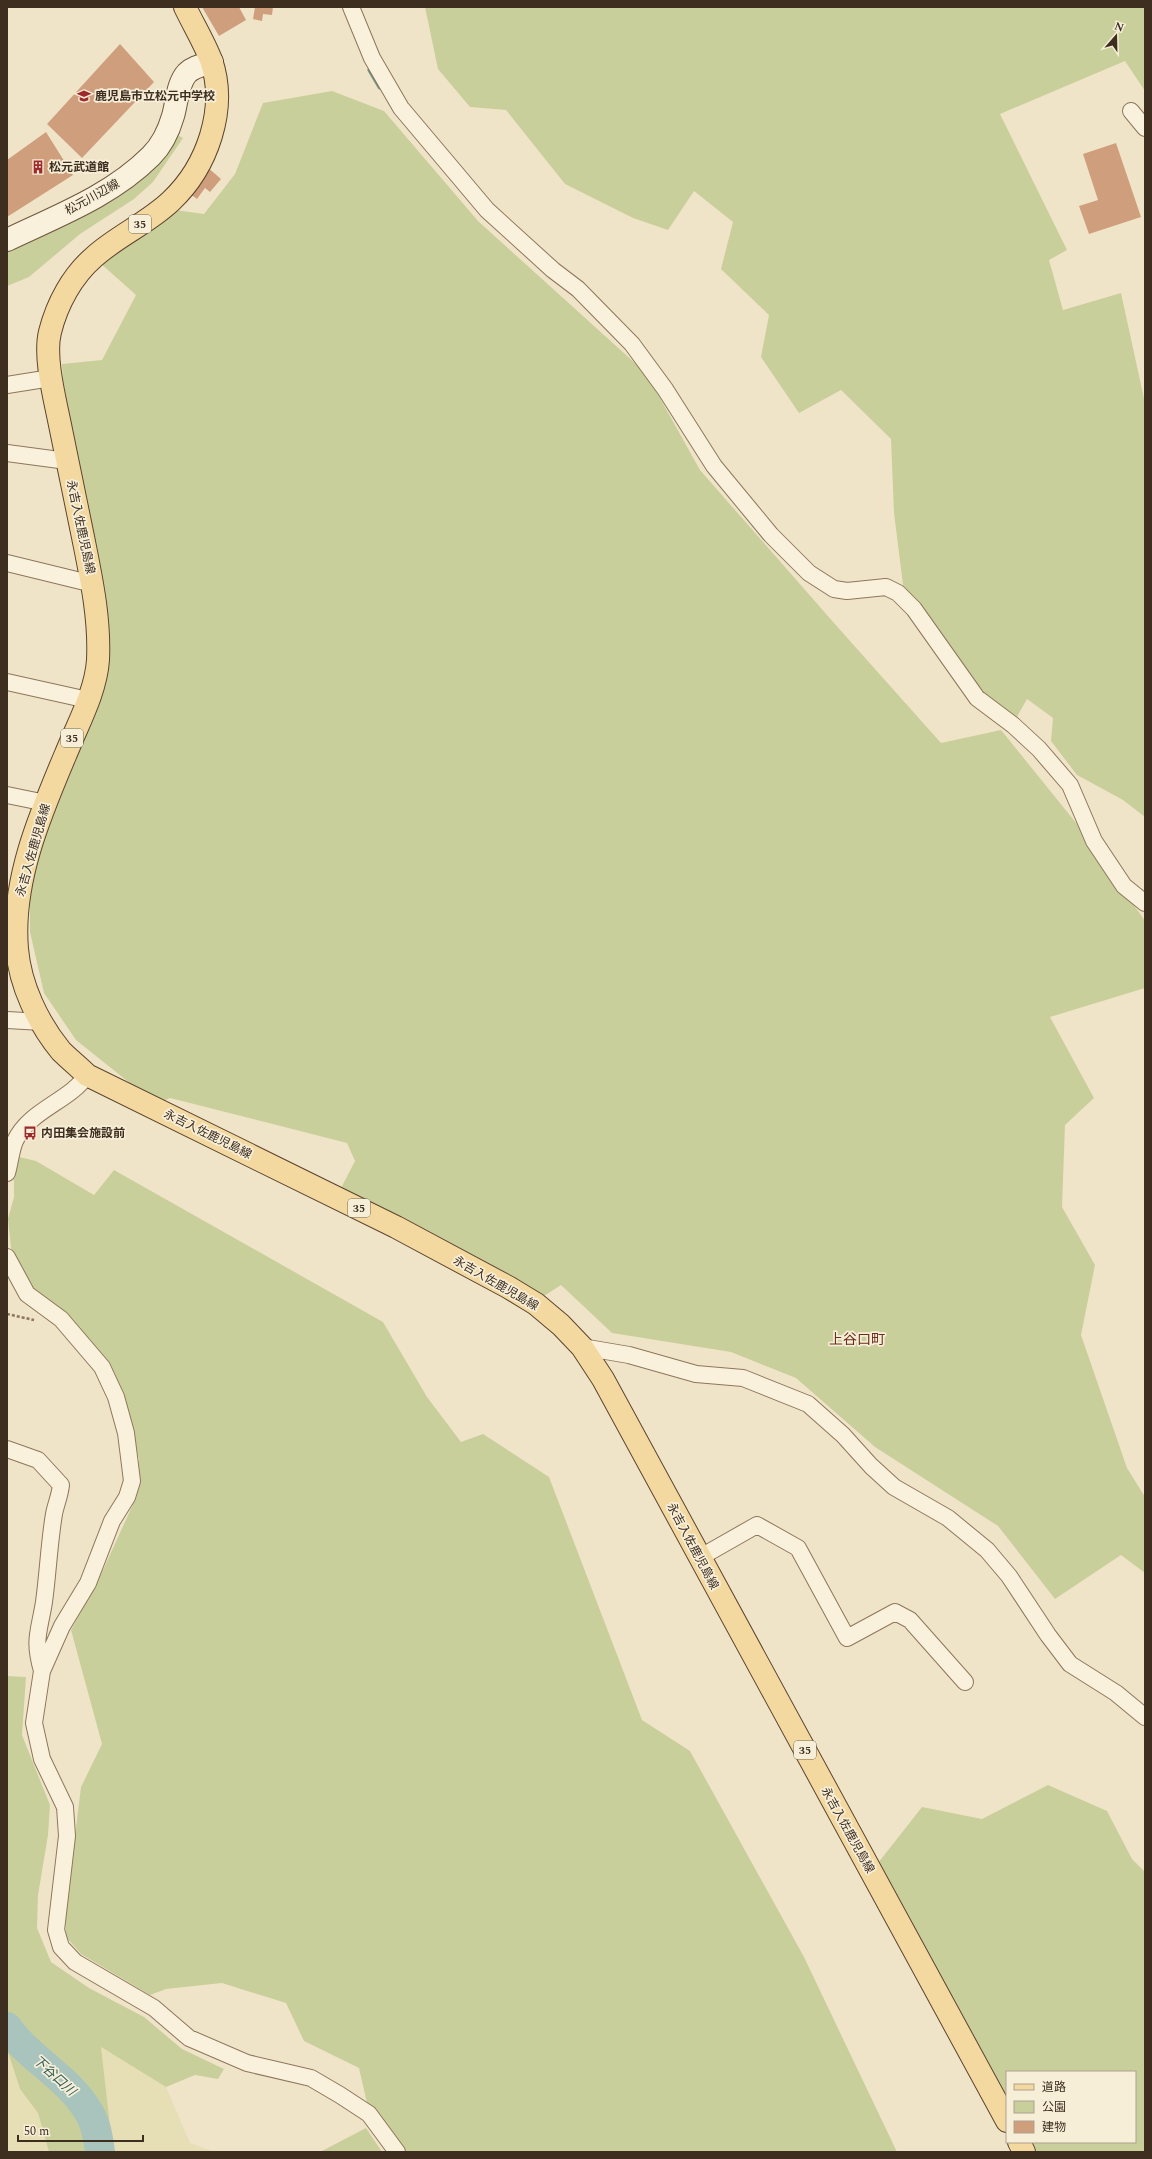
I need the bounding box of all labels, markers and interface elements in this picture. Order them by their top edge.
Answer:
north arrow [1096,16,1136,56]
text: N [1112,18,1126,37]
place label: 鹿児島市立松元中学校 [95,87,215,106]
school or university icon: 鹿児島市立松元中学校 [76,88,92,104]
place label: 松元武道館 [49,158,109,177]
building icon: 松元武道館 [30,159,46,175]
street label: 松元川辺線 [61,175,123,220]
road number: 35 [129,215,151,233]
street label: 永吉入佐鹿児島線 [61,478,100,576]
road number: 35 [61,729,83,747]
street label: 永吉入佐鹿児島線 [11,801,56,899]
street label: 永吉入佐鹿児島線 [160,1105,255,1164]
place label: 内田集会施設前 [41,1124,125,1143]
bus stop icon: 内田集会施設前 [22,1125,38,1141]
road number: 35 [348,1199,370,1217]
street label: 永吉入佐鹿児島線 [449,1251,542,1316]
district label: 上谷口町 [829,1329,885,1350]
street label: 永吉入佐鹿児島線 [662,1499,723,1593]
road number: 35 [794,1741,816,1759]
street label: 永吉入佐鹿児島線 [816,1784,879,1877]
water label: 下谷口川 [28,2051,82,2102]
legend [1006,2071,1136,2143]
text: 道路 [1042,2078,1066,2097]
text: 公園 [1042,2098,1066,2117]
scale bar [18,2117,143,2143]
text: 建物 [1042,2118,1066,2137]
text: 50 m [24,2122,49,2141]

